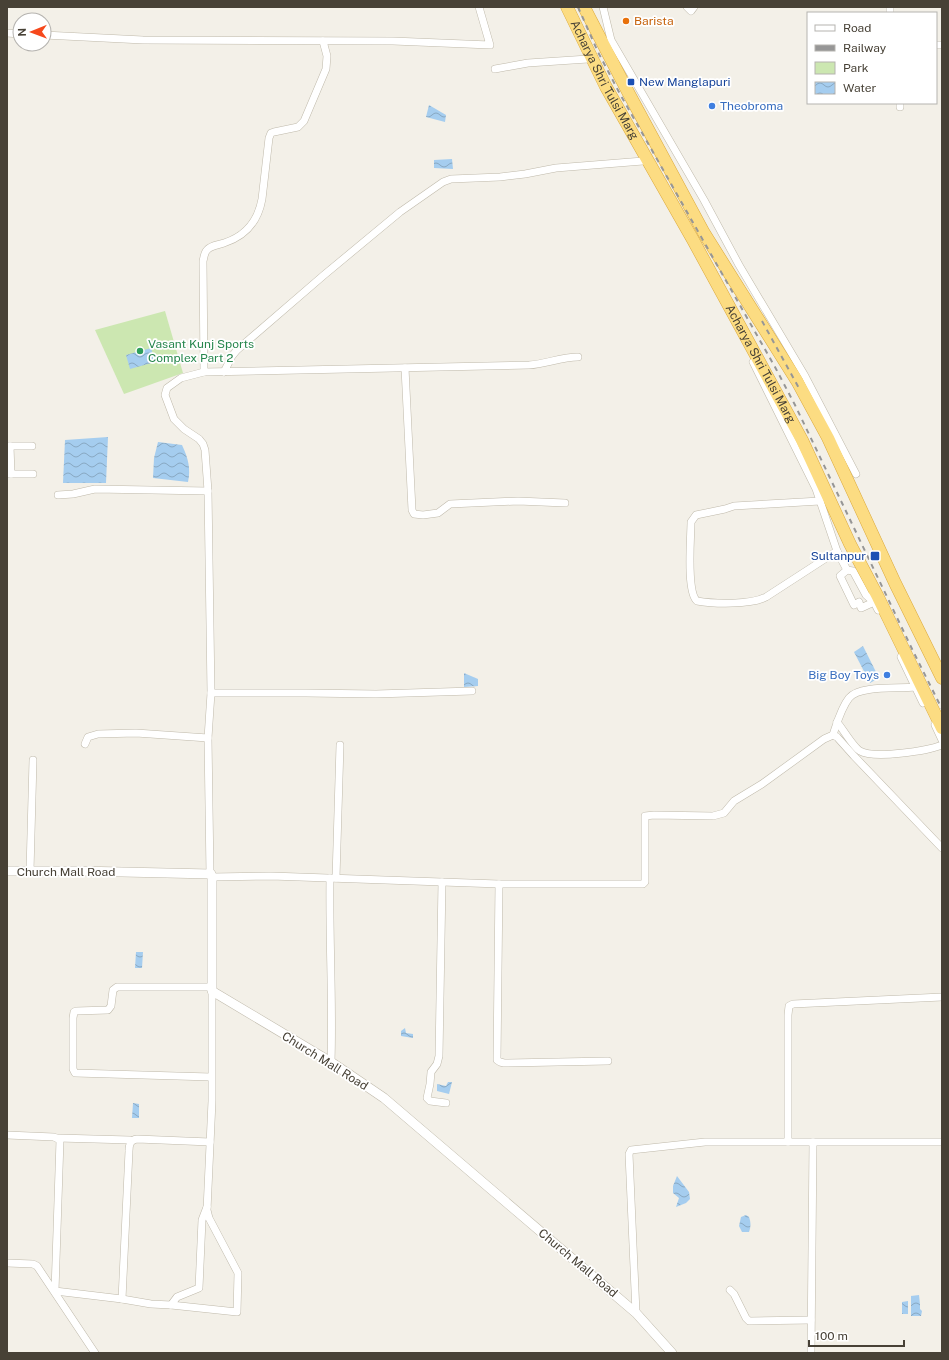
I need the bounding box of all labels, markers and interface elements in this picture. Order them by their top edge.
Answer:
north arrow [12,12,52,52]
legend [807,12,937,104]
place label: Barista [634,14,674,28]
marker: Barista [621,16,631,26]
street label: Acharya Shri Tulsi Marg [568,18,641,142]
text: Road [843,21,871,35]
text: N [16,28,28,37]
text: Railway [843,41,887,55]
text: Park [843,61,869,75]
place label: New Manglapuri [639,75,731,89]
marker: New Manglapuri [626,77,636,87]
text: Water [843,81,877,95]
place label: Theobroma [720,99,783,113]
marker: Theobroma [707,101,717,111]
street label: Acharya Shri Tulsi Marg [723,302,798,425]
place label: Vasant Kunj Sports Complex Part 2 [148,337,254,365]
marker: Vasant Kunj Sports Complex Part 2 [135,346,145,356]
place label: Sultanpur [811,549,866,563]
marker: Sultanpur [869,550,881,562]
place label: Big Boy Toys [808,668,879,682]
marker: Big Boy Toys [882,670,892,680]
street label: Church Mall Road [17,865,115,879]
street label: Church Mall Road [279,1029,371,1093]
street label: Church Mall Road [536,1226,620,1300]
scale bar [809,1322,904,1348]
text: 100 m [815,1329,848,1343]

